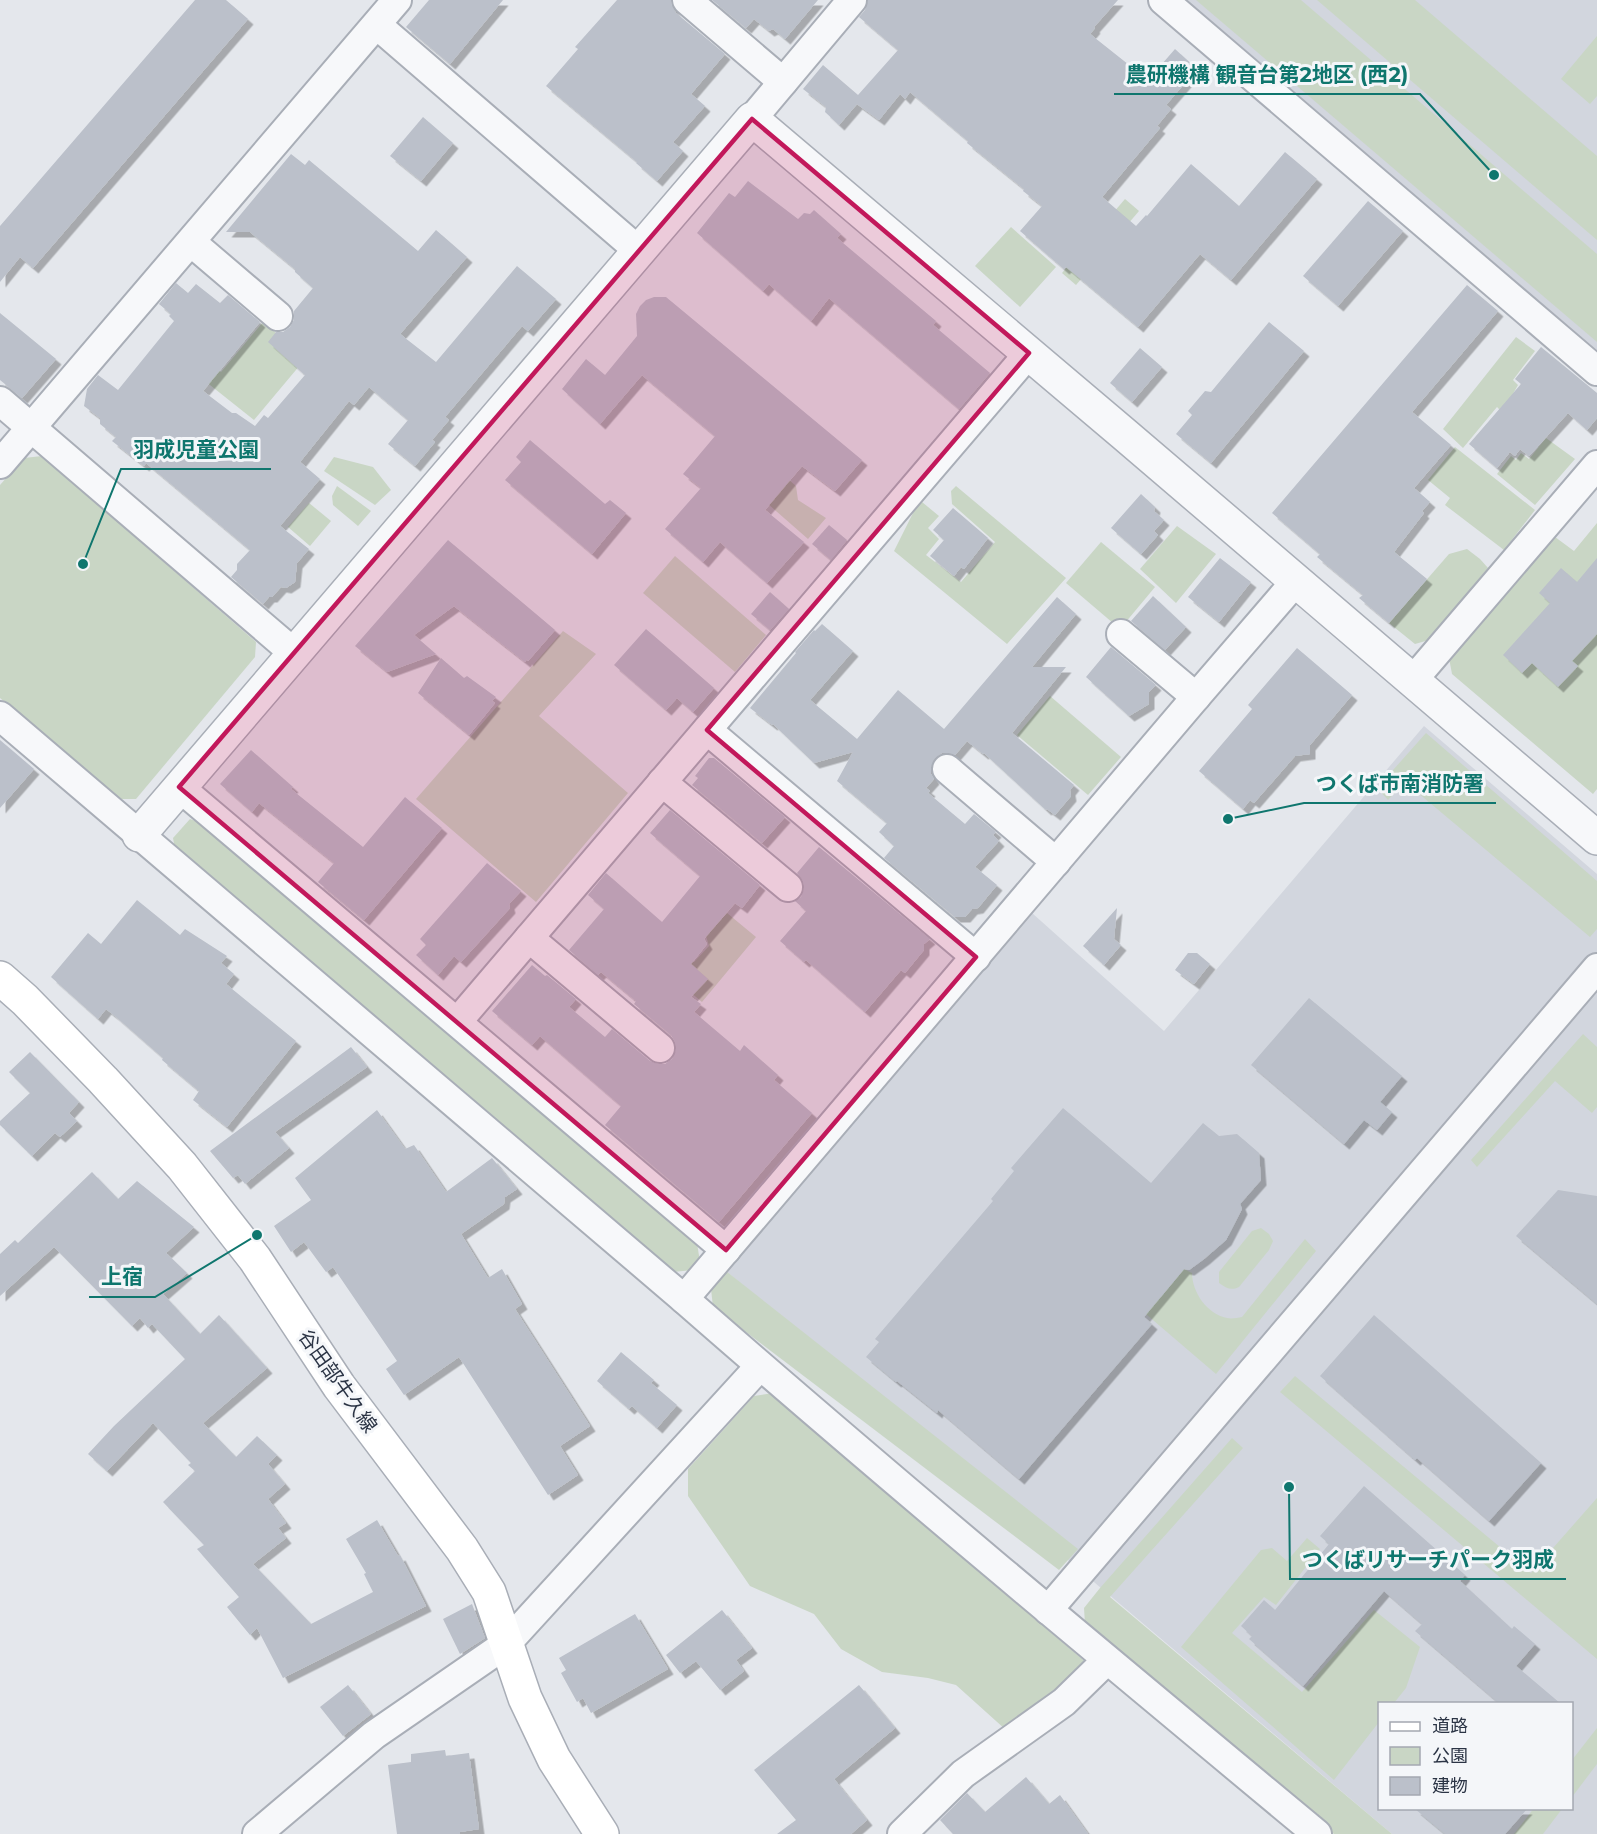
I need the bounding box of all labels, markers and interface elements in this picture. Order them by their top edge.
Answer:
callout: 農研機構 観音台第2地区 (西2) [1114,55,1420,94]
text: 農研機構 観音台第2地区 (西2) [1126,62,1408,87]
callout: 羽成児童公園 [121,430,271,469]
text: 羽成児童公園 [133,437,259,462]
callout: つくば市南消防署 [1304,764,1496,803]
text: つくば市南消防署 [1316,771,1484,796]
callout: 上宿 [89,1258,155,1297]
text: 上宿 [101,1264,143,1289]
street label: 谷田部牛久線 [294,1325,382,1437]
callout: つくばリサーチパーク羽成 [1290,1540,1566,1579]
text: つくばリサーチパーク羽成 [1302,1547,1554,1572]
legend [1378,1702,1573,1810]
text: 道路 [1432,1715,1468,1737]
text: 公園 [1432,1745,1468,1767]
text: 建物 [1432,1775,1468,1797]

